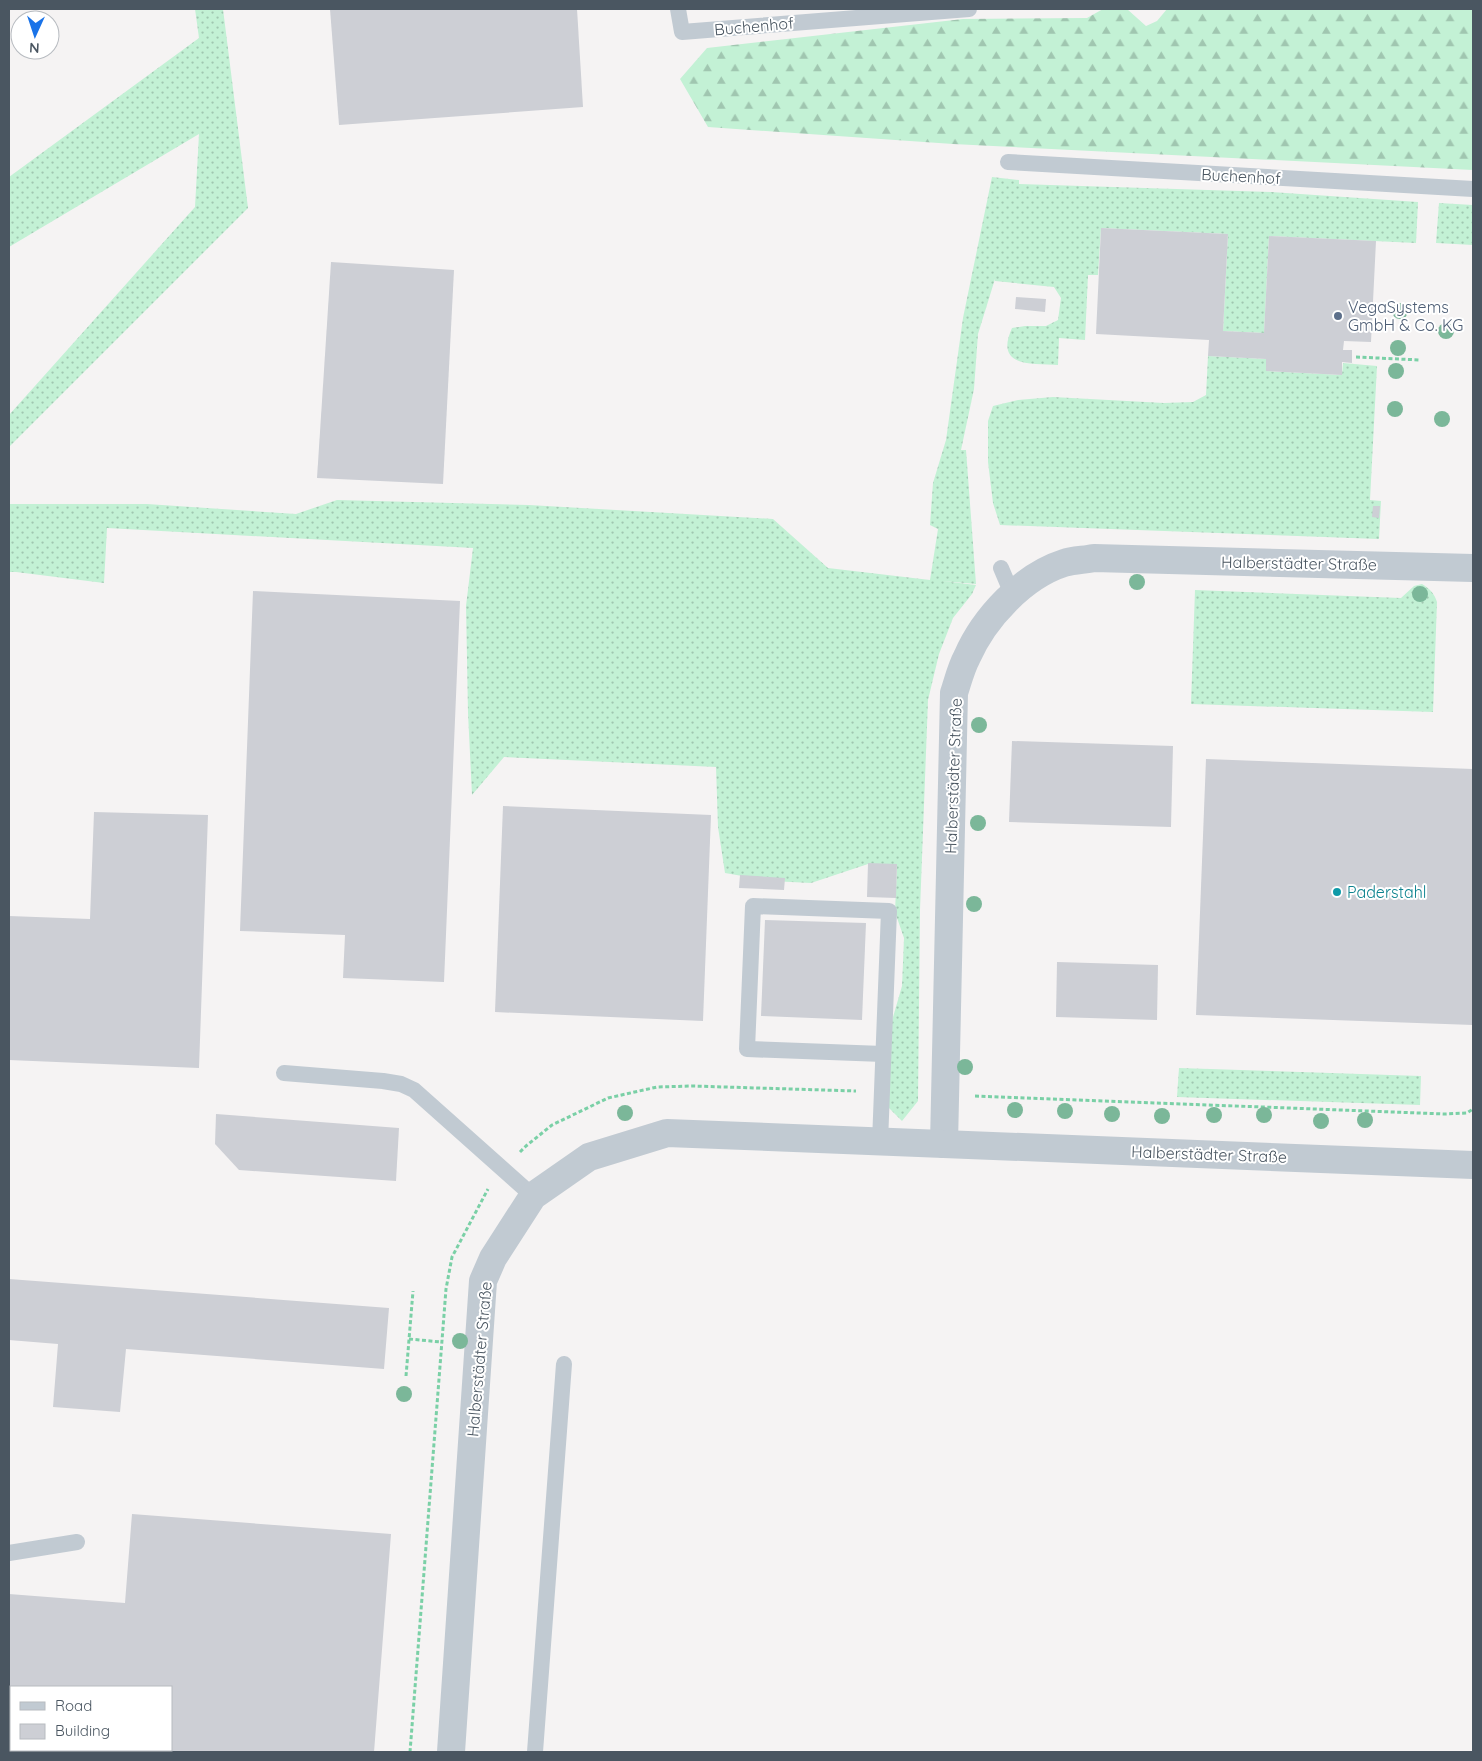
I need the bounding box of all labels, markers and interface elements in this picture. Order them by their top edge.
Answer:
north arrow [10,10,60,60]
street label: Buchenhof [713,13,795,39]
text: N [29,39,40,57]
street label: Buchenhof [1201,164,1282,188]
place label: VegaSystems GmbH & Co. KG [1348,297,1463,335]
marker: VegaSystems GmbH & Co. KG [1332,310,1344,322]
street label: Halberstädter Straße [1221,552,1377,574]
street label: Halberstädter Straße [940,698,966,854]
place label: Paderstahl [1347,882,1426,902]
marker: Paderstahl [1331,886,1343,898]
street label: Halberstädter Straße [1131,1141,1287,1167]
street label: Halberstädter Straße [462,1281,496,1437]
legend [10,1686,172,1751]
text: Road [55,1696,92,1715]
text: Building [55,1721,110,1740]

